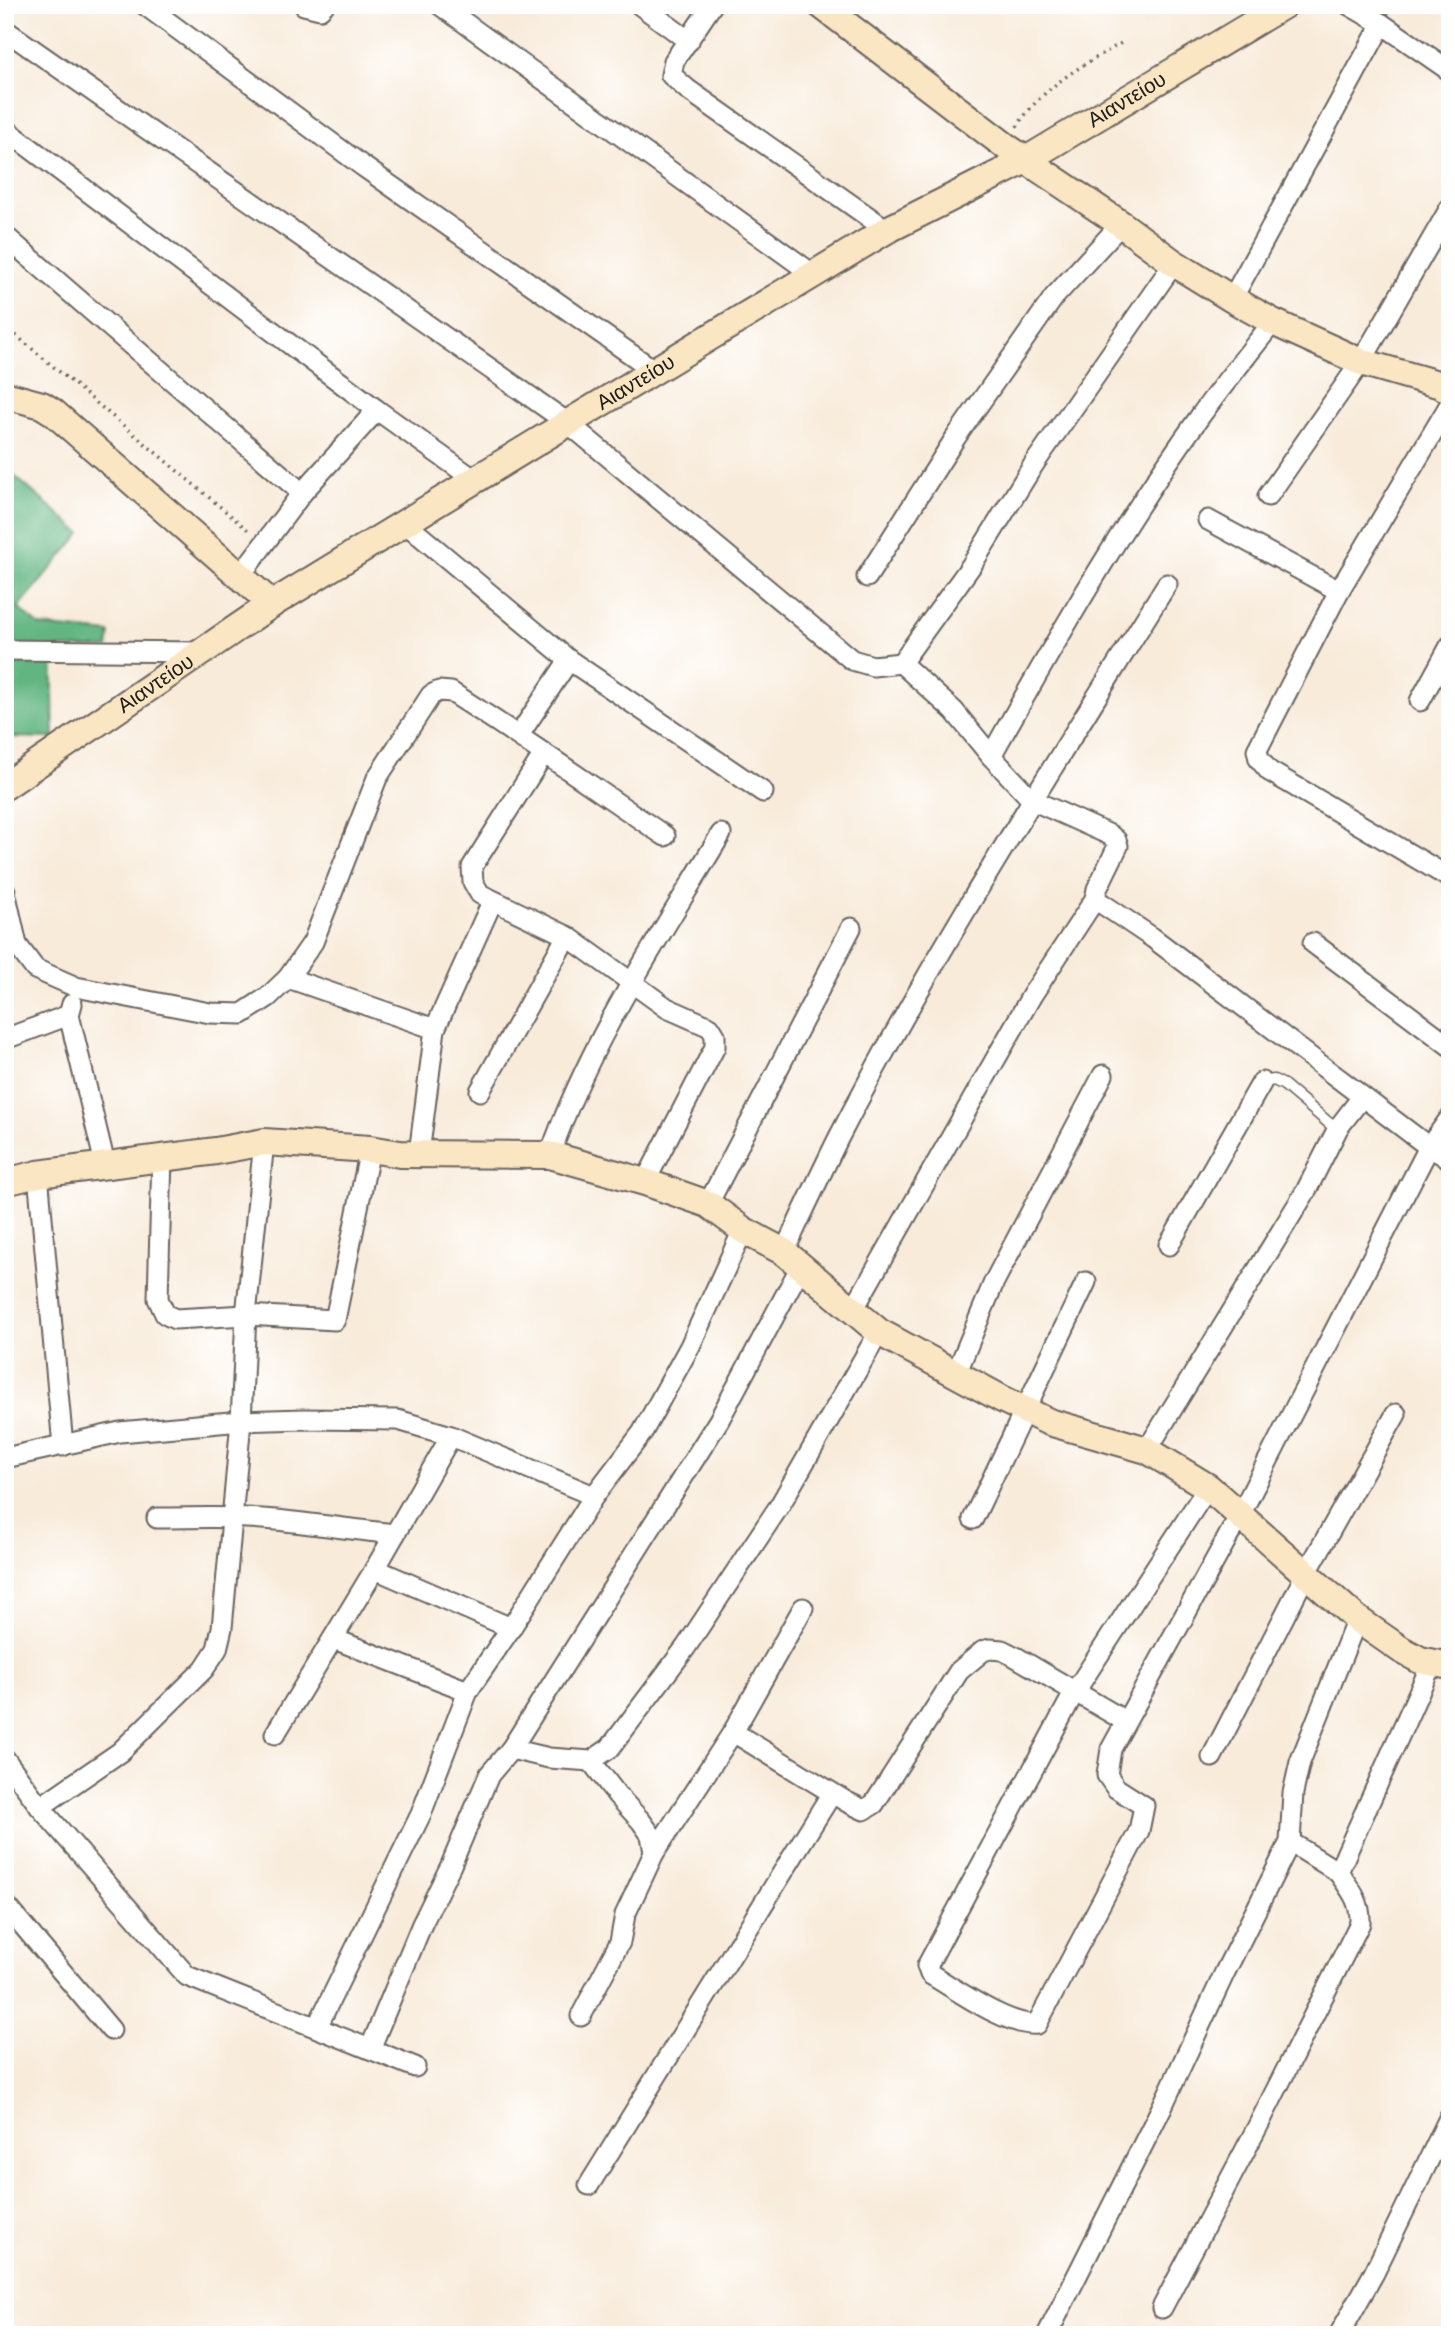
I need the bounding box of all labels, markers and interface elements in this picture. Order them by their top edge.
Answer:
street label: Αιαντείου [1082,64,1173,137]
street label: Αιαντείου [591,347,682,420]
street label: Αιαντείου [111,647,201,723]

